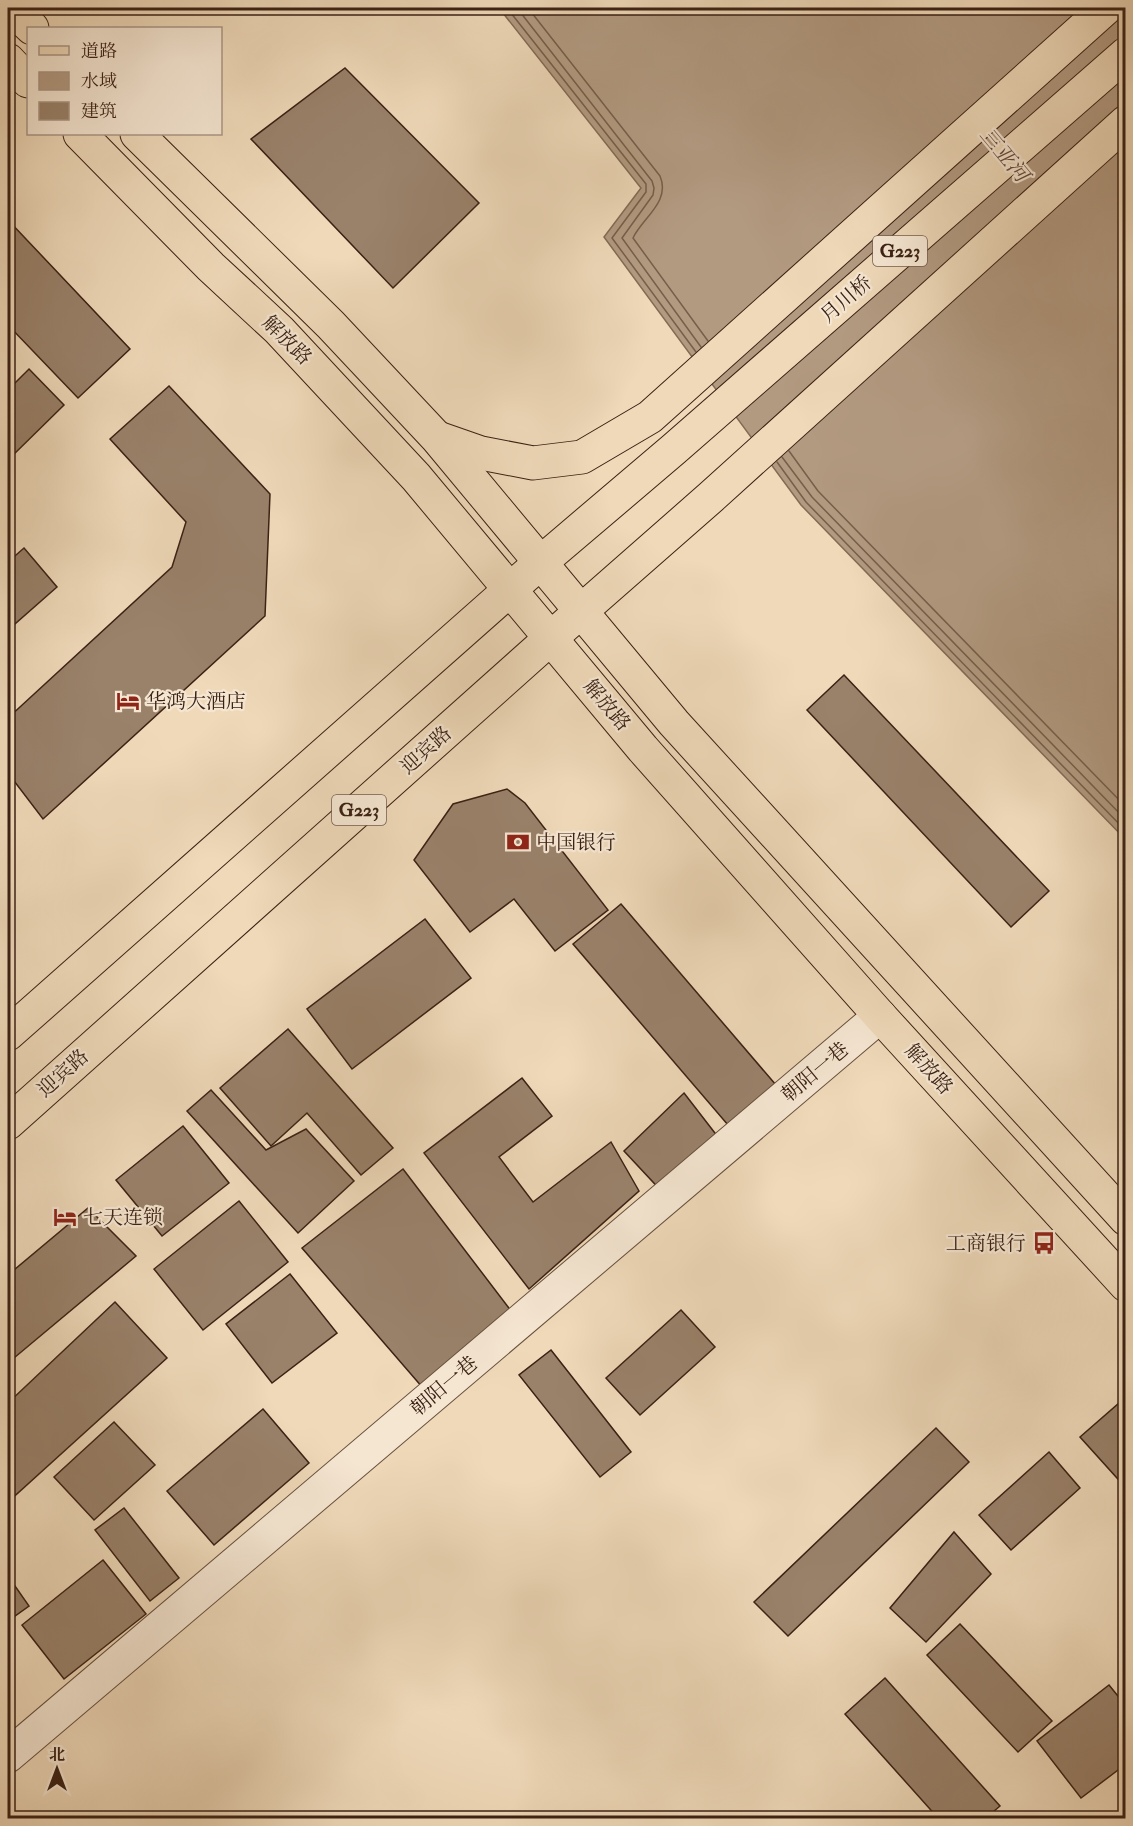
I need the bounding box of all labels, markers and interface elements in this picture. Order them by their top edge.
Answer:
legend [27,27,222,135]
text: 道路 [81,40,117,63]
text: 水域 [81,70,117,93]
text: 建筑 [81,100,117,123]
water label: 三亚河 [973,122,1037,191]
road number: G223 [873,236,927,266]
street label: 月川桥 [815,270,877,328]
street label: 解放路 [257,310,317,370]
street label: 解放路 [578,674,636,736]
hotel icon: 华鸿大酒店 [115,688,141,714]
place label: 华鸿大酒店 [146,689,246,714]
street label: 迎宾路 [395,721,457,779]
road number: G223 [332,795,386,825]
bank icon: 中国银行 [505,829,531,855]
place label: 中国银行 [536,830,616,855]
street label: 朝阳一巷 [776,1037,854,1107]
street label: 解放路 [900,1038,958,1100]
street label: 迎宾路 [32,1044,94,1102]
hotel icon: 七天连锁 [52,1204,78,1230]
place label: 七天连锁 [83,1205,163,1230]
bus stop icon: 工商银行 [1031,1230,1057,1256]
place label: 工商银行 [946,1231,1026,1256]
street label: 朝阳一巷 [405,1351,483,1421]
north arrow [27,1739,87,1799]
text: 北 [49,1745,65,1765]

